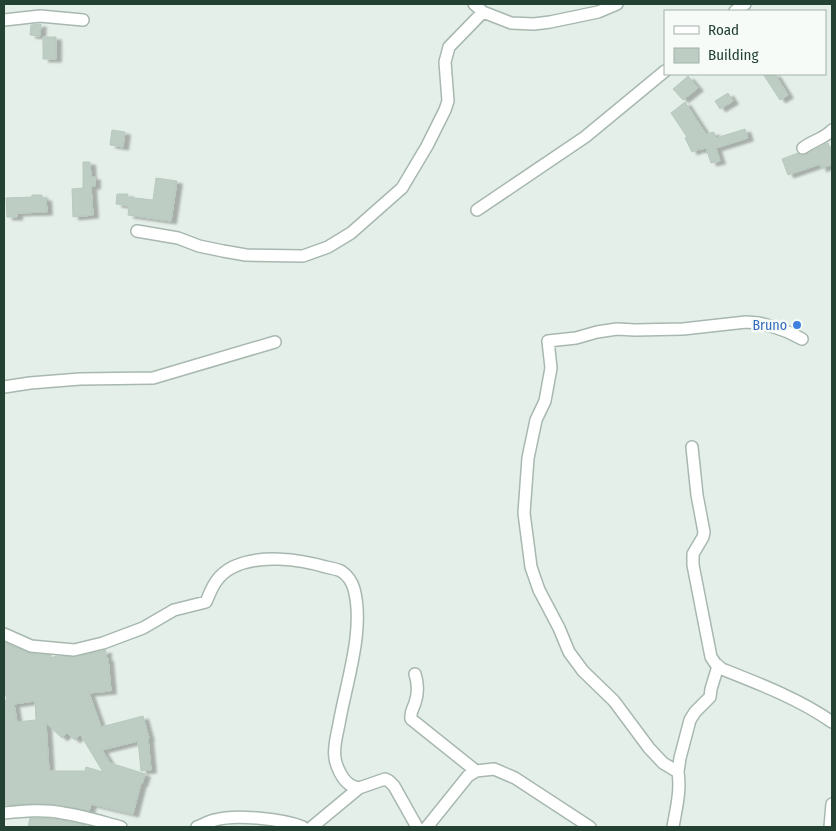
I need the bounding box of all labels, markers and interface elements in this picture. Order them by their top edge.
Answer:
legend [664,10,826,75]
text: Road [708,21,739,39]
text: Building [708,46,759,64]
place label: Bruno [752,317,787,334]
marker: Bruno [791,319,803,331]

